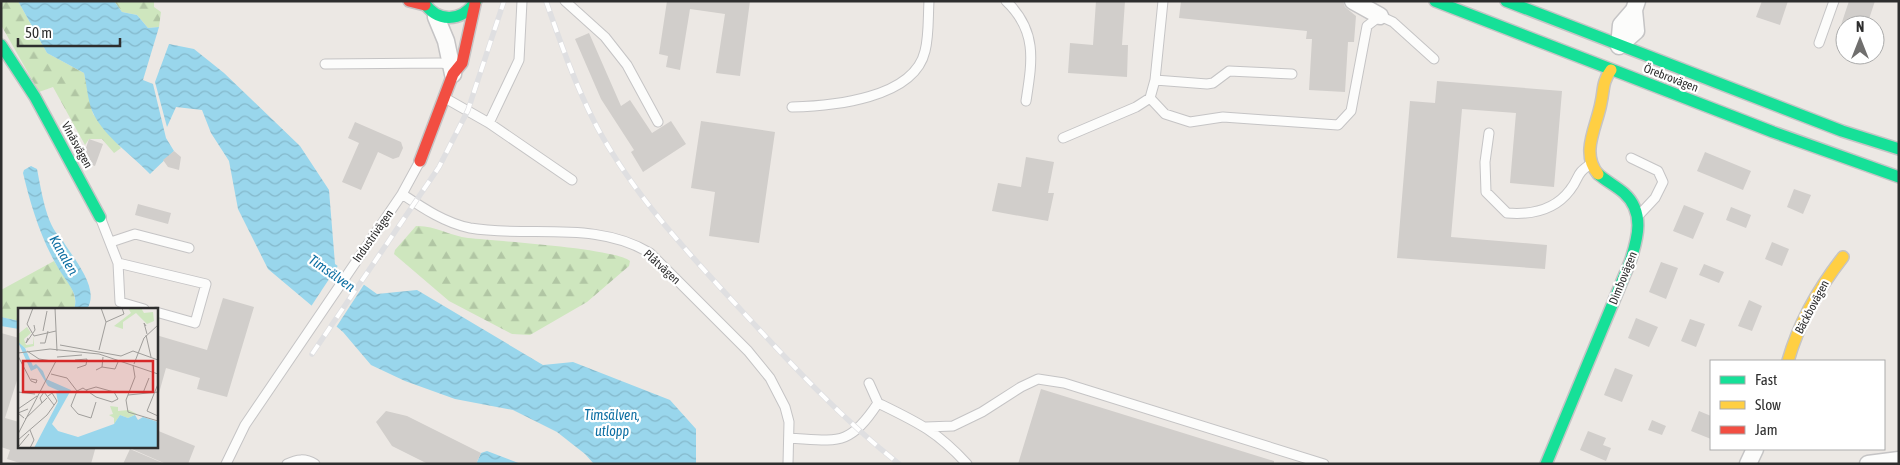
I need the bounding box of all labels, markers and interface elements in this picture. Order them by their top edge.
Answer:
scale bar [18,15,120,47]
north arrow [1835,15,1885,65]
text: N [1856,19,1864,35]
text: 50 m [25,24,52,41]
street label: Örebrovägen [1642,61,1700,95]
street label: Vinäsvägen [59,119,95,171]
street label: Industrivägen [350,207,396,265]
water label: Kanalen [46,232,82,278]
street label: Plåtvägen [641,247,683,287]
street label: Dimbovägen [1606,249,1640,307]
water label: Timsälven [306,251,358,295]
street label: Bäckbovägen [1792,278,1832,336]
inset map [18,308,158,448]
legend [1710,360,1885,450]
text: Fast [1755,371,1777,388]
text: Slow [1755,396,1781,413]
water label: Timsälven, utlopp [584,407,640,439]
text: Jam [1755,421,1778,438]

